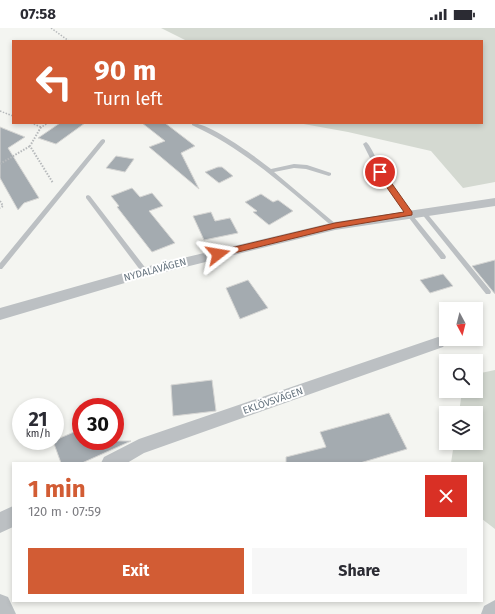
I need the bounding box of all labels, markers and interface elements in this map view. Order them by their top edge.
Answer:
text: 07:58 [20,5,56,23]
text: 90 m [94,54,156,87]
icon: left [28,56,80,108]
text: Turn left [94,88,163,110]
pin [363,155,397,189]
icon: arrive [369,161,391,183]
position arrow [197,233,239,275]
street label: NYDALAVÄGEN [122,254,188,284]
north arrow [439,302,483,346]
map controls [439,302,483,450]
button: search [439,354,483,398]
street label: EKLÖVSVÄGEN [241,383,305,417]
speed limit sign: 30 [72,398,124,450]
button: layers [439,406,483,450]
text: 21 [28,407,48,431]
text: km/h [26,428,50,440]
text: 1 min [28,475,86,503]
button: close [425,475,467,517]
text: 120 m · 07:59 [28,504,101,519]
button: Exit [28,548,244,594]
button: Share [252,548,467,594]

